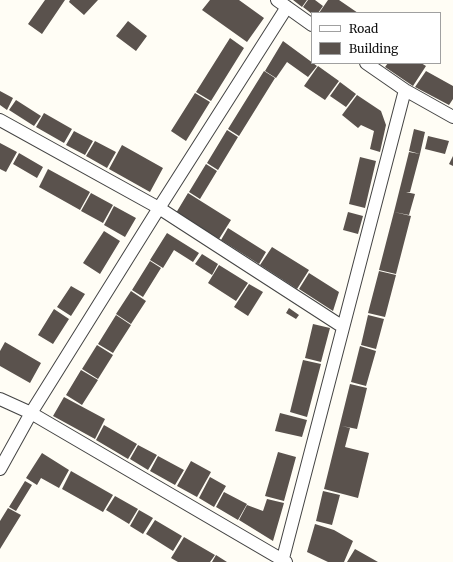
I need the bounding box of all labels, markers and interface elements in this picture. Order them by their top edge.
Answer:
legend [311,12,441,64]
text: Road [349,21,378,36]
text: Building [349,41,398,56]

